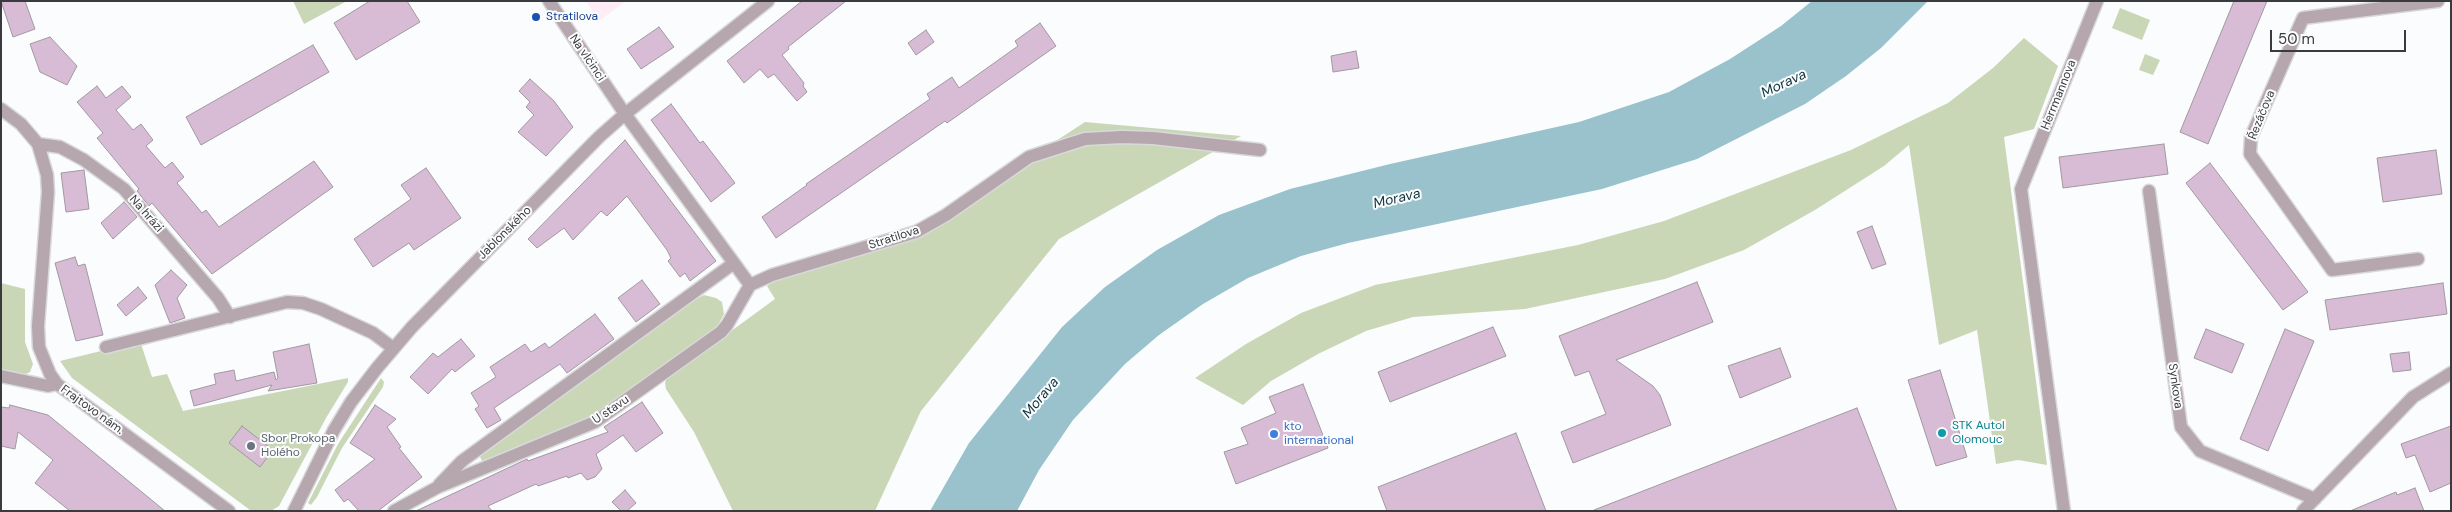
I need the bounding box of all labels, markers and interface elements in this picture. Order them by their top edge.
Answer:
place label: Stratilova [546,10,598,24]
marker: Stratilova [530,11,542,23]
scale bar [2272,20,2408,52]
text: 50 m [2278,29,2315,49]
street label: Na vlčinci [566,32,608,84]
street label: Herrmannova [2038,58,2080,132]
water label: Morava [1759,66,1809,102]
street label: Řezáčova [2246,88,2278,142]
water label: Morava [1372,185,1422,213]
street label: Na hrázi [126,193,166,235]
street label: Jablonského [475,203,535,263]
street label: Stratilova [867,223,921,253]
street label: Synkova [2165,362,2185,410]
water label: Morava [1019,374,1063,422]
street label: Frajtovo nám. [58,382,126,438]
street label: U stavu [590,393,632,427]
place label: STK Autol Olomouc [1952,419,2005,447]
place label: kto international [1284,420,1354,448]
marker: STK Autol Olomouc [1936,427,1948,439]
marker: kto international [1268,428,1280,440]
place label: Sbor Prokopa Holého [261,432,335,460]
marker: Sbor Prokopa Holého [245,440,257,452]

